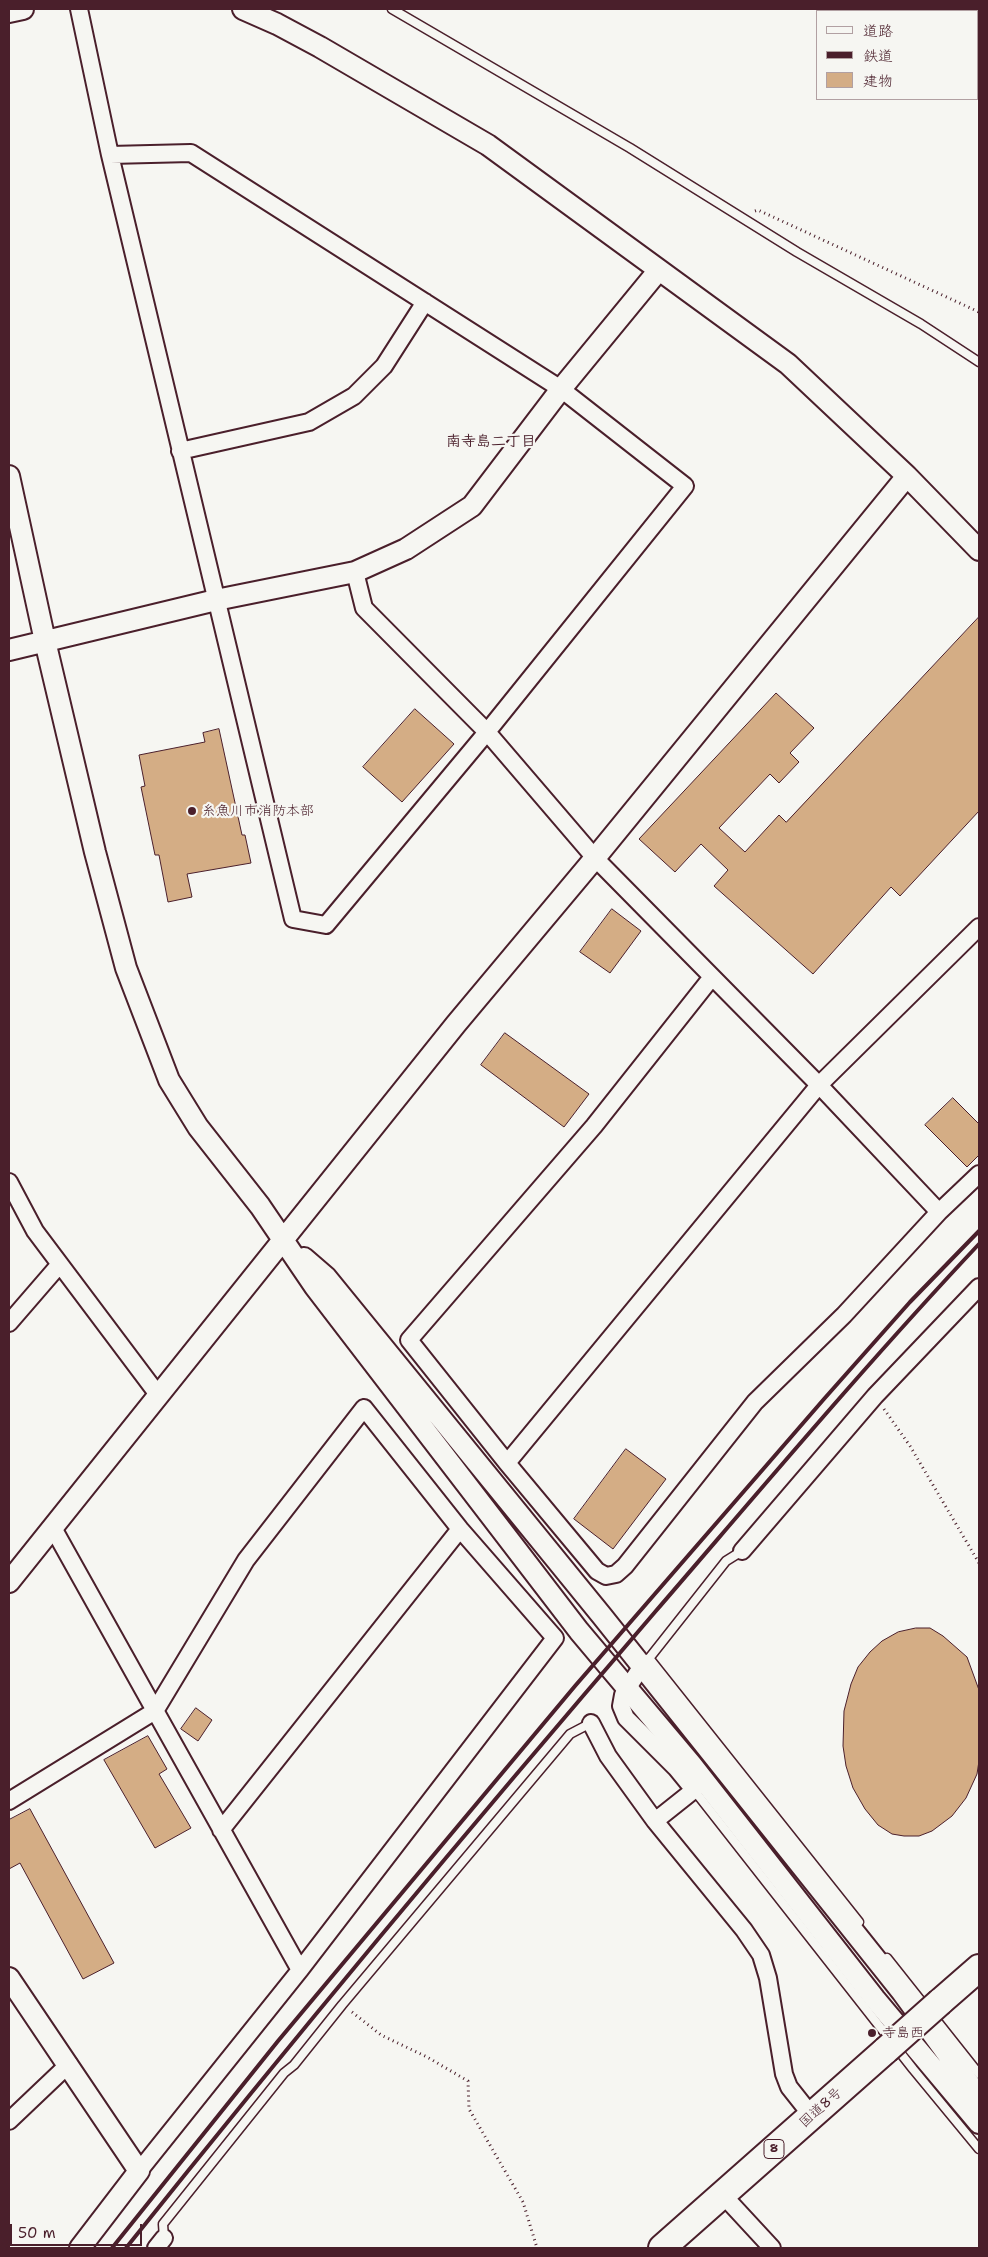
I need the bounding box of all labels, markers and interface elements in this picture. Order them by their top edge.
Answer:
legend [816,10,978,100]
text: 道路 [863,21,893,41]
text: 鉄道 [863,46,893,66]
text: 建物 [863,71,893,91]
district label: 南寺島二丁目 [446,433,536,451]
place label: 糸魚川市消防本部 [202,803,314,819]
marker: 糸魚川市消防本部 [186,805,198,817]
place label: 寺島西 [882,2025,924,2041]
marker: 寺島西 [866,2027,878,2039]
street label: 国道8号 [796,2084,846,2132]
road number: 8 [764,2140,784,2158]
scale bar [12,2214,145,2246]
text: 50 m [18,2223,56,2243]

